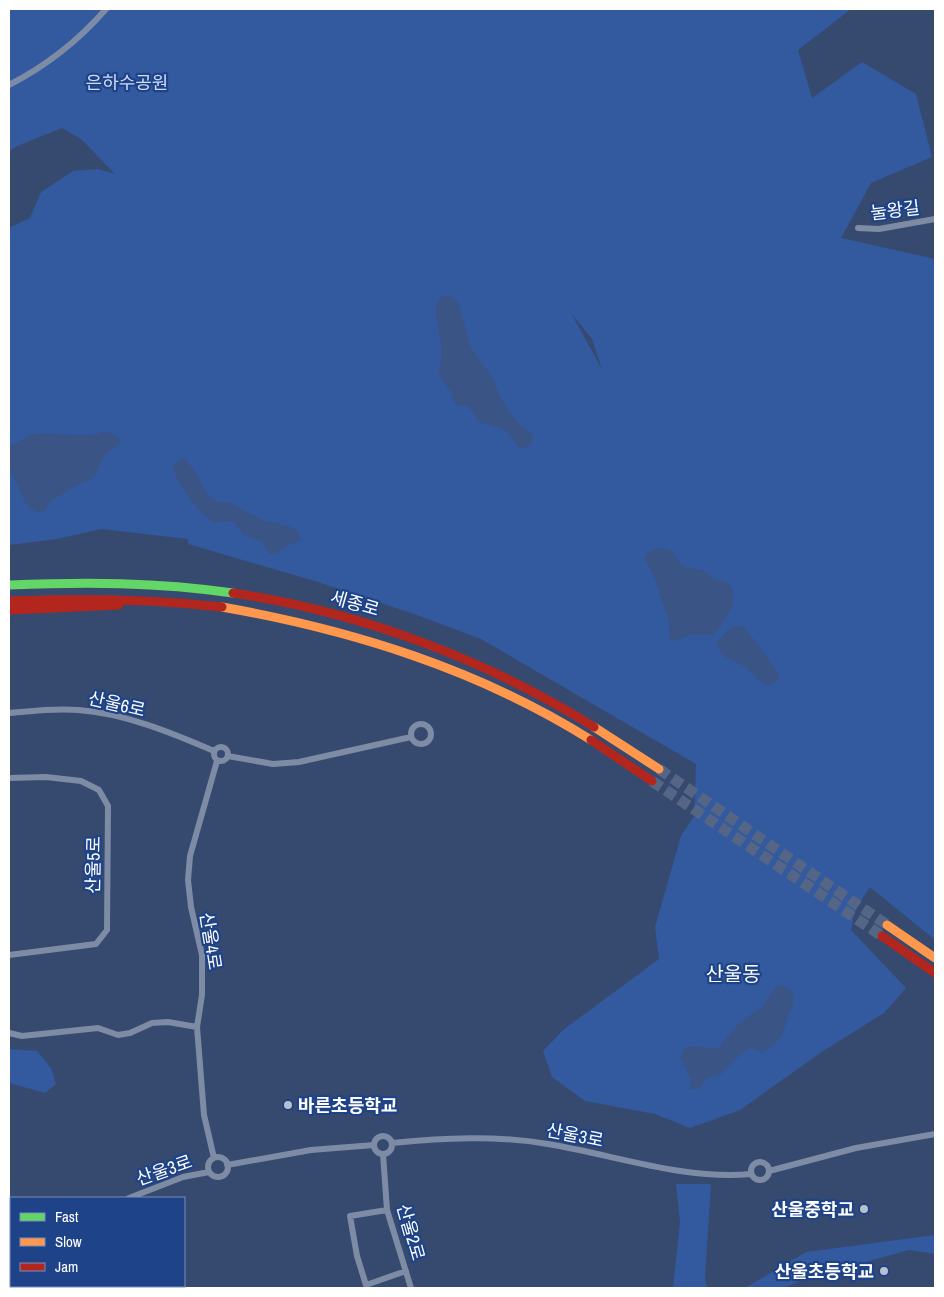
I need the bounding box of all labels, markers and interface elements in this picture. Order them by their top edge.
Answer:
park label: 은하수공원 [86,70,168,95]
street label: 눌왕길 [869,195,921,225]
street label: 세종로 [328,584,382,622]
street label: 산울6로 [86,685,148,723]
street label: 산울5로 [80,836,106,894]
street label: 산울4로 [194,910,228,972]
district label: 산울동 [705,960,761,987]
place label: 바른초등학교 [298,1093,397,1118]
marker: 바른초등학교 [282,1099,294,1111]
street label: 산울3로 [544,1117,606,1153]
street label: 산울3로 [133,1149,195,1191]
legend [10,1197,185,1287]
place label: 산울중학교 [771,1197,854,1222]
street label: 산울2로 [391,1201,431,1263]
marker: 산울중학교 [858,1203,870,1215]
text: Fast [55,1206,79,1227]
text: Slow [55,1231,82,1252]
text: Jam [55,1256,78,1277]
place label: 산울초등학교 [775,1259,874,1284]
marker: 산울초등학교 [878,1265,890,1277]

